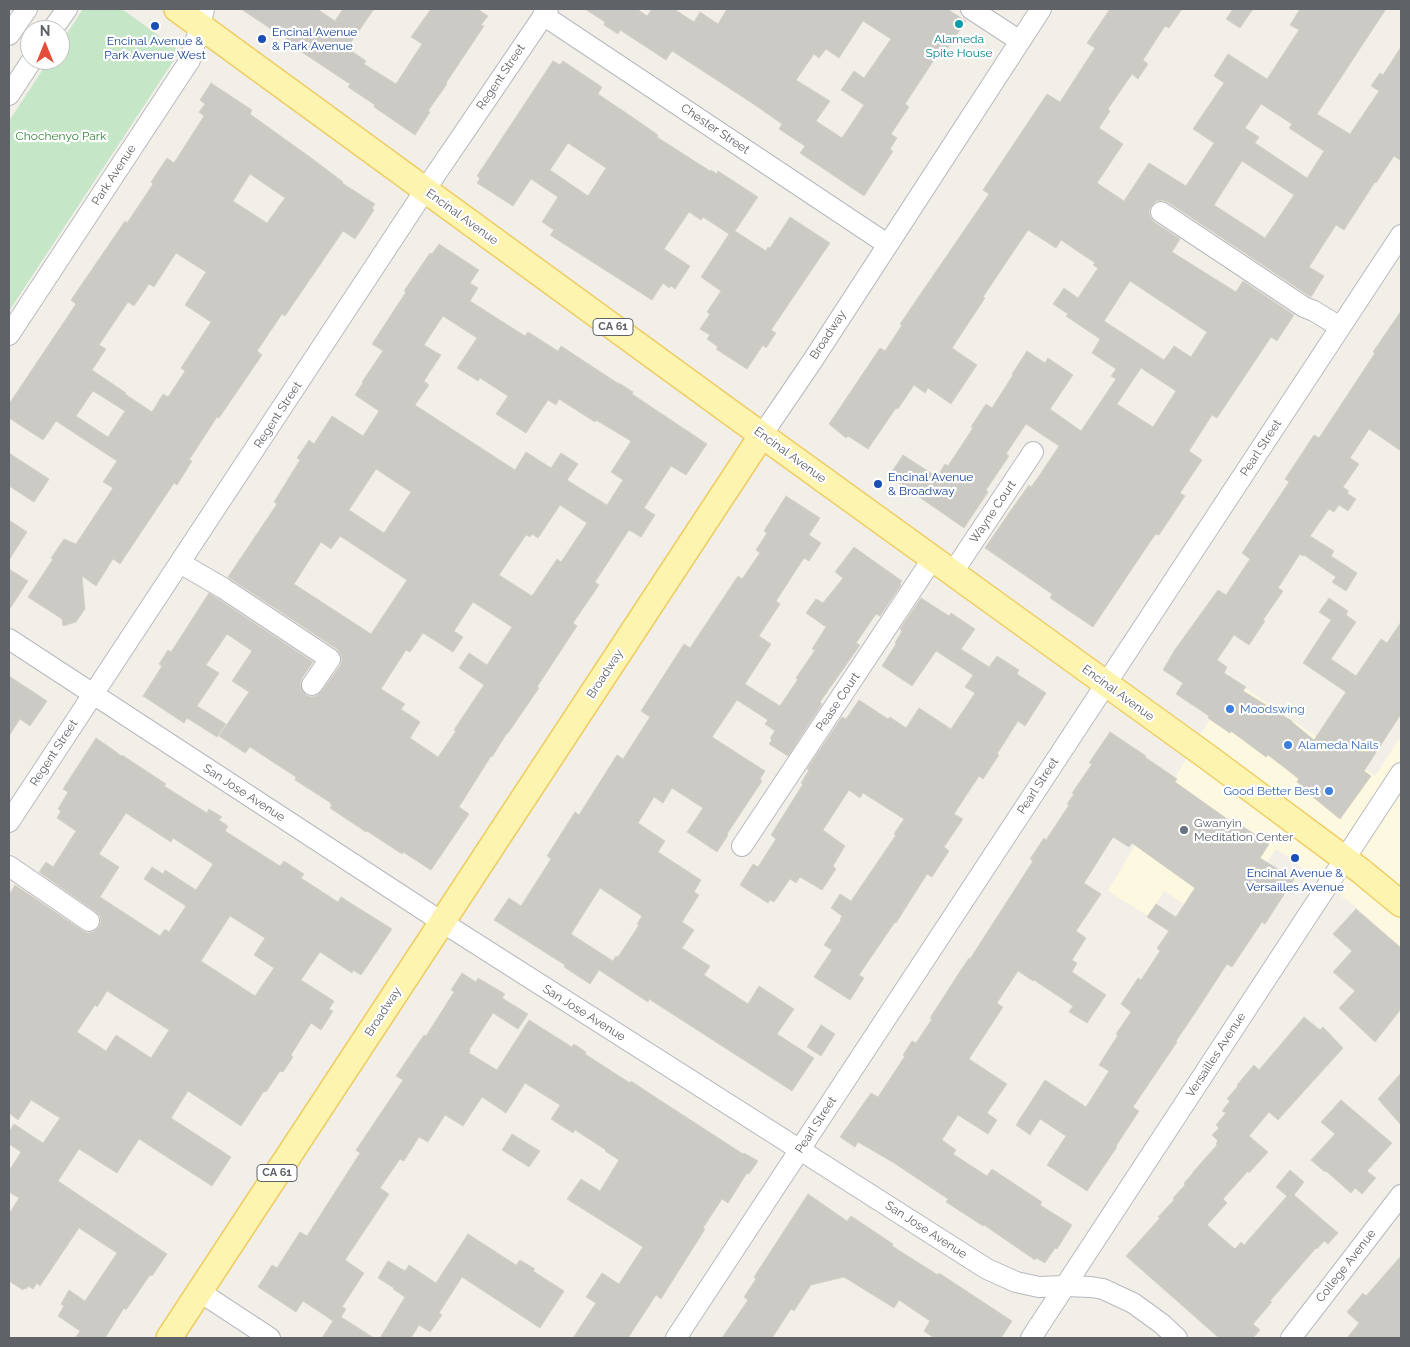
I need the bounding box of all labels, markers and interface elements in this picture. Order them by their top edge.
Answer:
marker: Alameda Spite House [953,18,965,30]
north arrow [20,20,70,70]
marker: Encinal Avenue & Park Avenue West [149,20,161,32]
text: N [40,23,50,39]
place label: Encinal Avenue & Park Avenue [272,25,357,53]
place label: Alameda Spite House [925,32,993,60]
marker: Encinal Avenue & Park Avenue [256,33,268,45]
place label: Encinal Avenue & Park Avenue West [104,34,206,62]
street label: Regent Street [474,41,528,113]
street label: Chester Street [678,101,752,157]
park label: Chochenyo Park [16,129,106,143]
street label: Park Avenue [89,142,139,208]
street label: Encinal Avenue [423,186,501,248]
street label: Broadway [807,308,849,362]
road number: CA 61 [593,318,633,336]
street label: Regent Street [251,379,305,451]
street label: Pearl Street [1237,417,1285,479]
street label: Encinal Avenue [751,424,829,486]
place label: Encinal Avenue & Broadway [888,470,973,498]
marker: Encinal Avenue & Broadway [872,478,884,490]
street label: Wayne Court [967,478,1019,546]
street label: Broadway [584,647,626,701]
street label: Encinal Avenue [1079,662,1157,724]
street label: Pease Court [813,670,863,734]
place label: Moodswing [1240,702,1305,716]
marker: Moodswing [1224,703,1236,715]
street label: Regent Street [27,717,81,789]
place label: Alameda Nails [1298,738,1378,752]
marker: Alameda Nails [1282,739,1294,751]
street label: Pearl Street [1014,755,1062,817]
street label: San Jose Avenue [200,761,288,825]
place label: Good Better Best [1224,784,1319,798]
marker: Good Better Best [1323,785,1335,797]
place label: Gwanyin Meditation Center [1194,816,1293,844]
marker: Gwanyin Meditation Center [1178,824,1190,836]
marker: Encinal Avenue & Versailles Avenue [1289,852,1301,864]
place label: Encinal Avenue & Versailles Avenue [1246,866,1344,894]
street label: San Jose Avenue [540,982,628,1044]
street label: Broadway [362,985,404,1039]
street label: Versailles Avenue [1183,1010,1249,1100]
street label: Pearl Street [792,1094,840,1156]
road number: CA 61 [257,1164,297,1182]
street label: San Jose Avenue [882,1198,970,1262]
street label: College Avenue [1313,1227,1379,1305]

